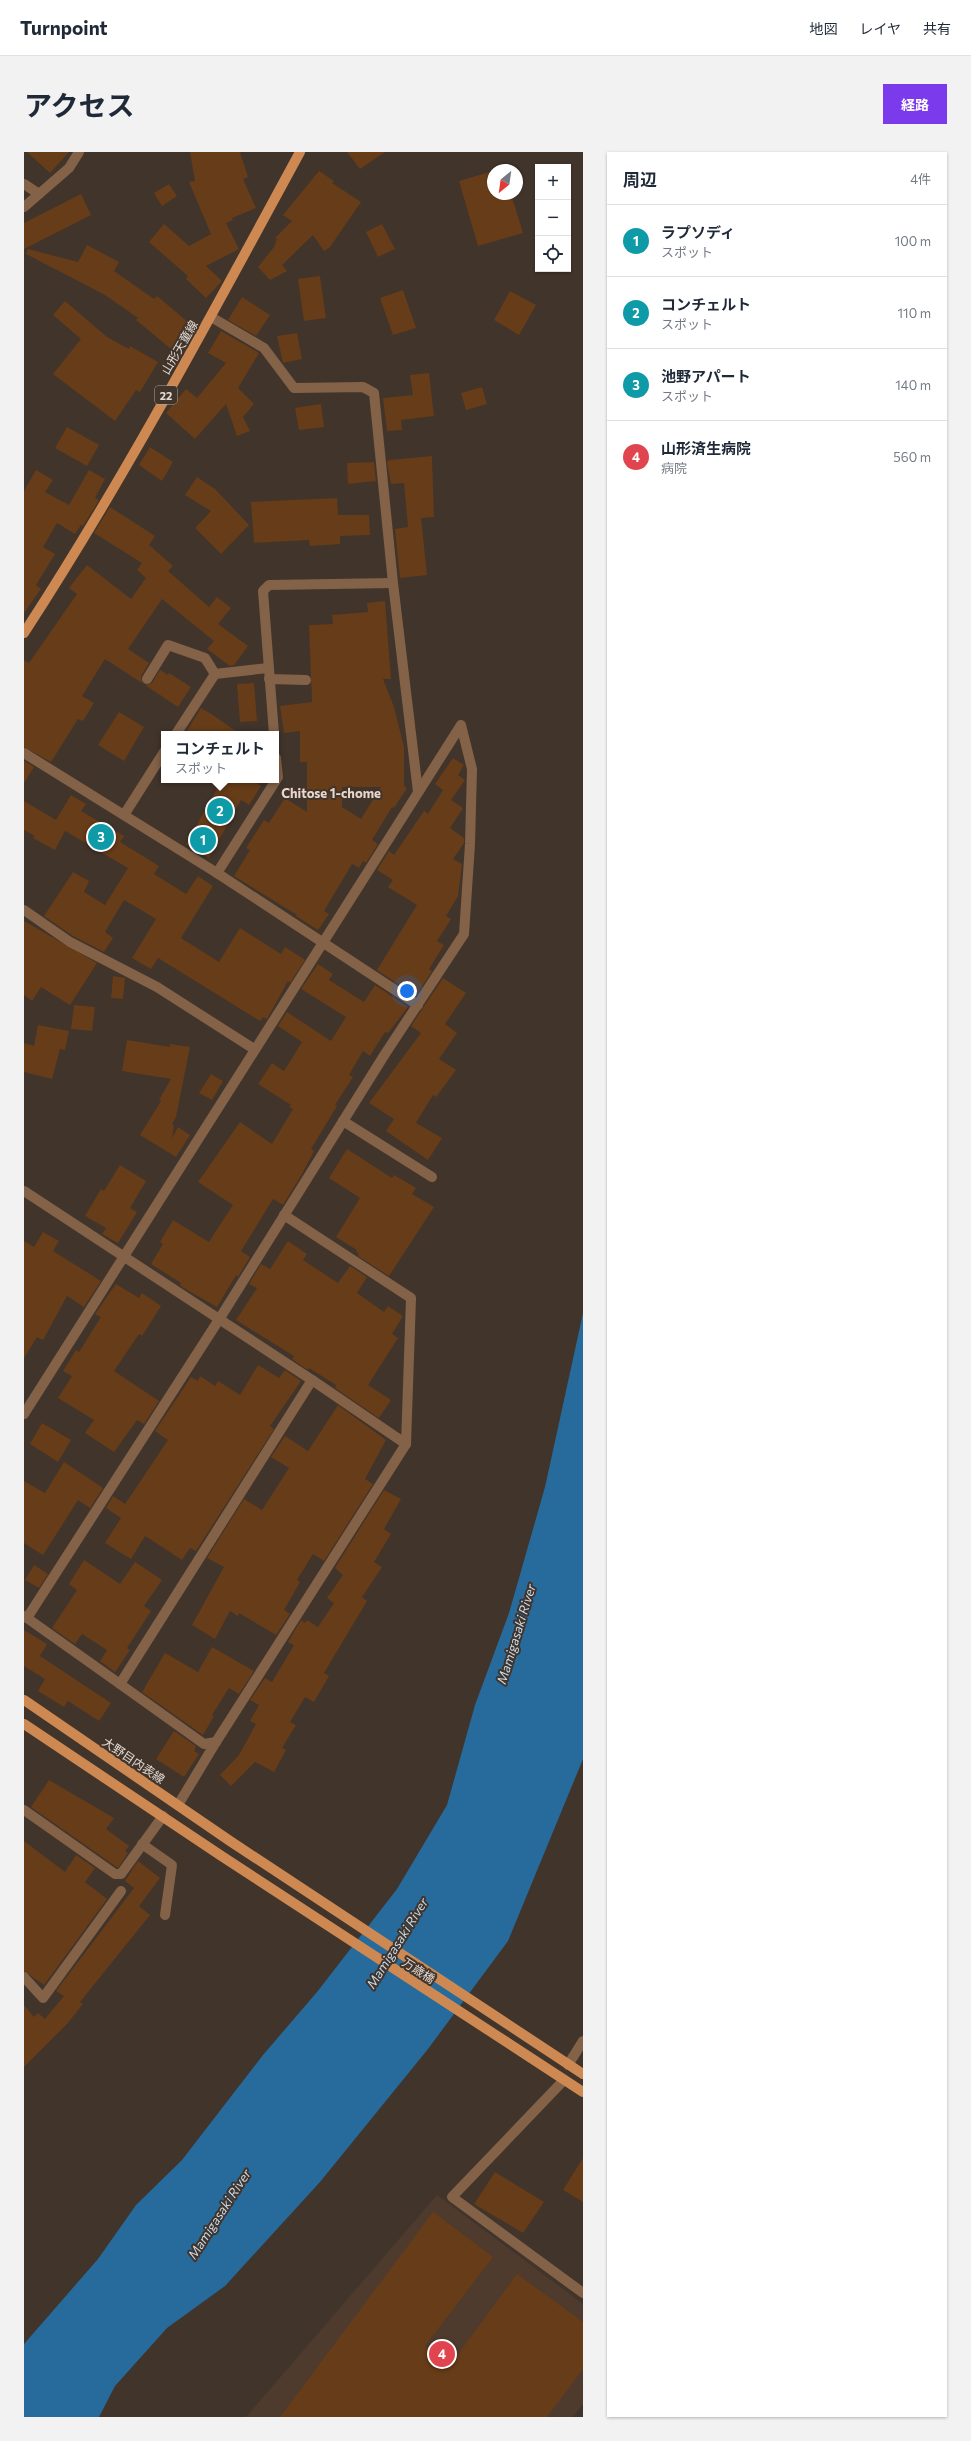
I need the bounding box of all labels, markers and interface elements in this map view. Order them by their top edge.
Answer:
text: Turnpoint [20,16,108,39]
text: 地図 [809,20,837,37]
text: レイヤ [859,20,901,37]
text: 共有 [923,20,951,37]
button: 経路 [883,84,947,124]
text: アクセス [24,88,135,122]
north arrow [487,164,523,200]
map controls [535,164,571,272]
button: + [535,164,571,200]
text: 周辺 [623,169,657,190]
text: 4件 [910,171,931,187]
button: − [535,200,571,236]
text: ラプソディ [661,223,735,241]
text: 1 [633,233,639,249]
text: 100 m [895,233,931,249]
button: locate [535,236,571,272]
text: スポット [661,244,713,260]
text: コンチェルト [661,295,751,313]
text: 2 [632,305,640,321]
text: 110 m [898,305,931,321]
text: スポット [661,316,713,332]
street label: 山形天童線 [158,318,200,376]
text: 池野アパート [661,367,751,385]
text: 3 [632,377,640,393]
text: 140 m [895,377,931,393]
road number: 22 [155,386,177,404]
text: スポット [661,388,713,404]
text: 山形済生病院 [661,439,751,457]
text: 4 [632,449,640,465]
text: 560 m [893,449,931,465]
text: 病院 [661,460,687,476]
popup [161,731,279,783]
text: コンチェルト [175,739,265,757]
text: スポット [175,760,227,776]
district label: Chitose 1-chome [281,785,381,801]
pin: 2 [207,796,233,826]
pin: 3 [88,822,114,852]
pin: 1 [190,825,216,855]
your location [397,981,417,1001]
water label: Mamigasaki River [493,1581,539,1686]
street label: 大野目内表線 [100,1734,168,1786]
water label: Mamigasaki River [363,1894,432,1991]
street label: 万歳橋 [400,1954,438,1986]
water label: Mamigasaki River [184,2165,254,2262]
pin: 4 [429,2339,455,2369]

